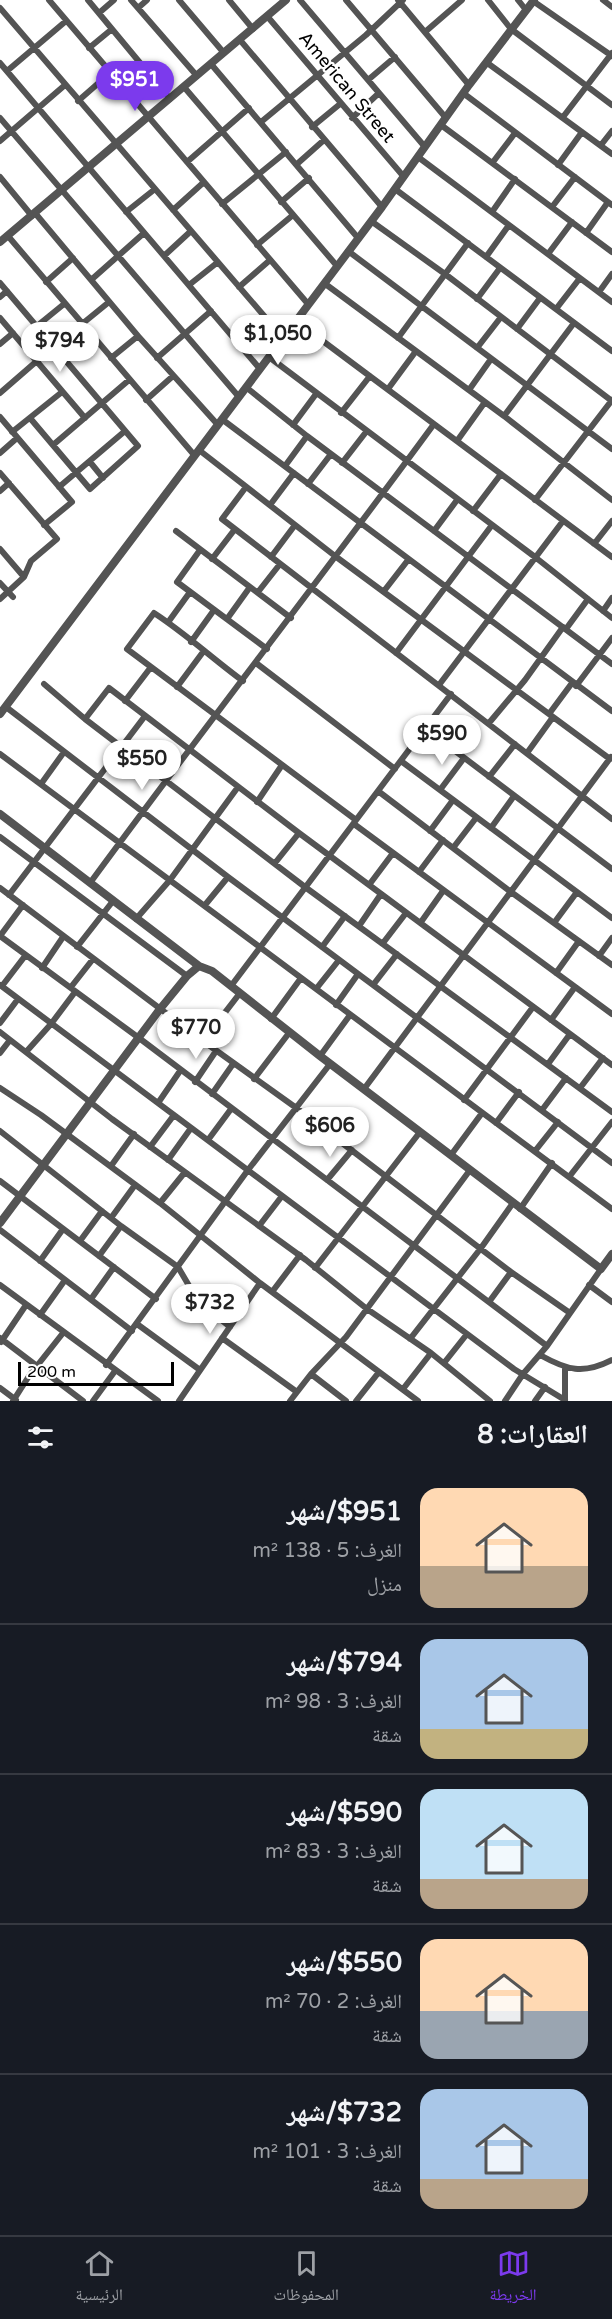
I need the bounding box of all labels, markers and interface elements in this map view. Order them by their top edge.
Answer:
street label: American Street [294,27,400,147]
pin: $951 [99,61,171,112]
text: $951 [110,68,160,92]
pin: $1,050 [229,315,327,366]
pin: $794 [24,322,96,373]
text: $1,050 [244,322,312,346]
text: $794 [35,329,85,353]
pin: $590 [406,715,478,766]
text: $590 [417,722,467,746]
pin: $550 [106,740,178,791]
text: $550 [117,747,167,771]
pin: $770 [160,1009,232,1060]
text: $770 [171,1016,221,1040]
pin: $606 [294,1107,366,1158]
text: $606 [305,1114,355,1138]
pin: $732 [174,1284,246,1335]
text: $732 [185,1291,235,1315]
scale bar [18,1359,174,1386]
text: 200 m [27,1362,76,1382]
text: العقارات: 8 [477,1419,588,1450]
icon: filters [24,1421,57,1454]
text: $951/شهر [287,1496,402,1527]
icon: home [468,1512,540,1584]
text: الغرف: 5 · 138 m² [252,1539,402,1563]
text: منزل [367,1573,402,1597]
text: $794/شهر [287,1647,402,1678]
icon: home [468,1663,540,1735]
text: الغرف: 3 · 98 m² [265,1690,402,1714]
text: شقة [372,1724,402,1748]
text: $590/شهر [287,1797,402,1828]
icon: home [468,1813,540,1885]
text: الغرف: 3 · 83 m² [265,1840,402,1864]
text: شقة [372,1874,402,1898]
text: $550/شهر [287,1947,402,1978]
icon: home [468,1963,540,2035]
text: الغرف: 2 · 70 m² [265,1990,402,2014]
text: شقة [372,2024,402,2048]
text: $732/شهر [287,2097,402,2128]
icon: home [468,2113,540,2185]
text: الغرف: 3 · 101 m² [252,2140,402,2164]
text: شقة [372,2174,402,2198]
tab: الرئيسية [75,2247,123,2310]
tab: المحفوظات [274,2247,339,2310]
tab: الخريطة [490,2247,537,2310]

